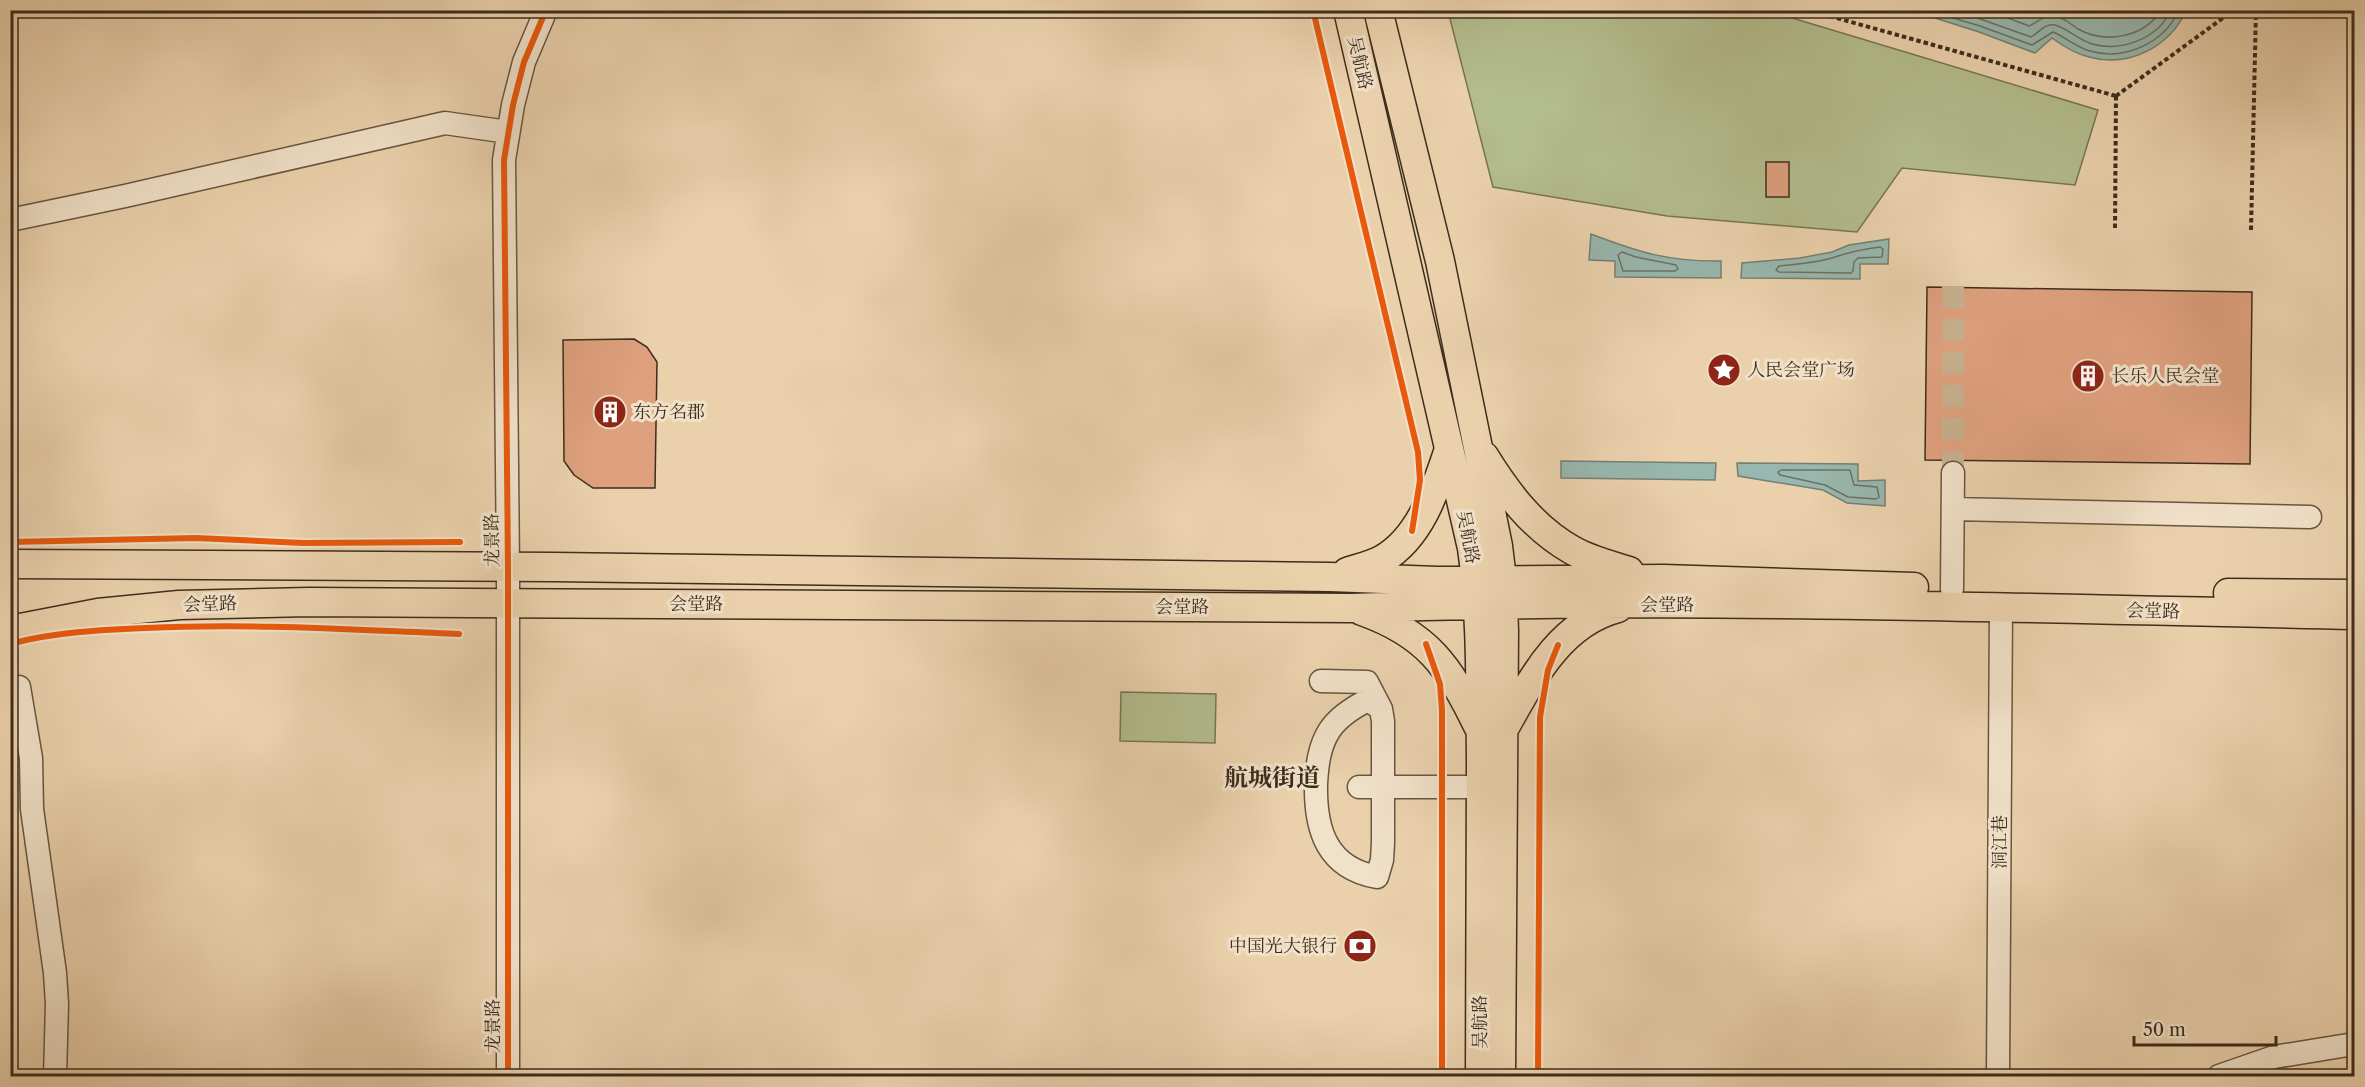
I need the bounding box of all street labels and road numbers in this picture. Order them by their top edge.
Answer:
street label: 吴航路 [1343,34,1377,92]
street label: 吴航路 [1452,508,1484,566]
street label: 龙景路 [481,513,503,567]
street label: 会堂路 [183,592,237,616]
street label: 会堂路 [669,593,723,615]
street label: 会堂路 [1640,594,1694,616]
street label: 会堂路 [1155,596,1209,618]
street label: 会堂路 [2126,600,2180,622]
street label: 洞江巷 [1989,815,2011,869]
street label: 吴航路 [1469,995,1491,1049]
street label: 龙景路 [482,999,504,1053]

